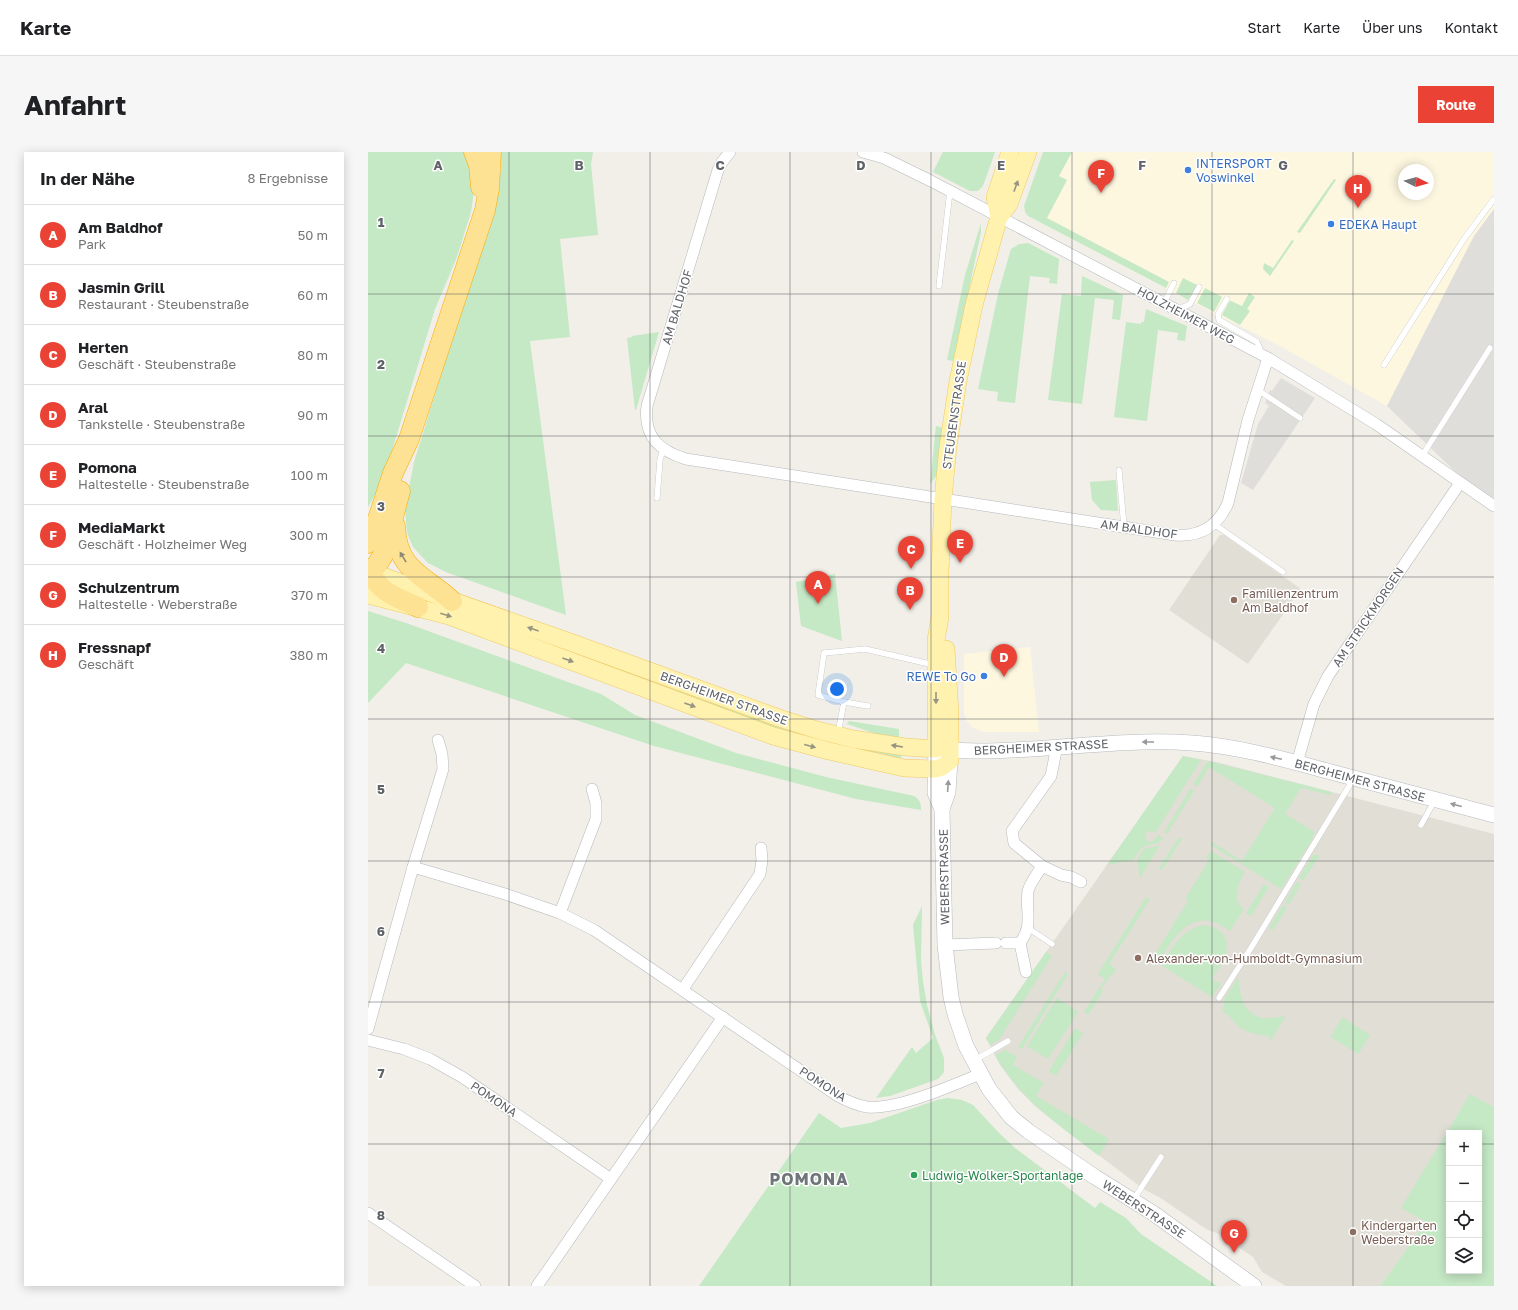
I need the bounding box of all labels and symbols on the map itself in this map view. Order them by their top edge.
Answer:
place label: INTERSPORT Voswinkel [1196,156,1272,185]
text: A [433,157,443,173]
text: B [574,157,584,173]
text: C [715,157,725,173]
text: D [856,157,866,173]
text: E [997,157,1005,173]
text: F [1138,157,1146,173]
text: G [1278,157,1288,173]
pin: F [1088,160,1114,193]
north arrow [1398,164,1434,200]
marker: INTERSPORT Voswinkel [1183,165,1193,175]
pin: H [1345,175,1371,208]
one-way arrow [1013,179,1019,191]
text: 1 [378,214,385,230]
place label: EDEKA Haupt [1339,217,1417,232]
marker: EDEKA Haupt [1326,219,1336,229]
street label: AM BALDHOF [658,268,696,346]
street label: HOLZHEIMER WEG [1135,283,1237,347]
text: 2 [377,356,385,372]
street label: STEUBENSTRASSE [939,360,969,470]
text: 3 [377,498,385,514]
street label: AM BALDHOF [1100,516,1178,542]
pin: E [947,530,973,563]
pin: C [898,536,924,569]
one-way arrow [399,551,406,563]
street label: AM STRICKMORGEN [1329,564,1407,670]
pin: A [805,571,831,604]
pin: B [897,577,923,610]
place label: Familienzentrum Am Baldhof [1242,586,1339,615]
marker: Familienzentrum Am Baldhof [1229,595,1239,605]
one-way arrow [441,612,453,618]
one-way arrow [526,626,538,632]
text: 4 [377,640,385,656]
pin: D [991,644,1017,677]
one-way arrow [563,657,575,663]
street label: BERGHEIMER STRASSE [658,668,790,728]
place label: REWE To Go [906,669,976,684]
marker: REWE To Go [979,671,989,681]
your location [827,679,847,699]
one-way arrow [933,692,939,705]
one-way arrow [685,702,697,708]
street label: BERGHEIMER STRASSE [973,736,1109,758]
one-way arrow [1141,739,1154,745]
one-way arrow [805,743,817,749]
one-way arrow [891,743,903,749]
one-way arrow [1270,755,1282,761]
street label: BERGHEIMER STRASSE [1293,755,1427,805]
one-way arrow [945,780,952,792]
text: 5 [377,781,385,797]
one-way arrow [1450,802,1462,808]
street label: WEBERSTRASSE [936,829,952,925]
text: 6 [377,923,385,939]
place label: Alexander-von-Humboldt-Gymnasium [1146,951,1362,966]
marker: Alexander-von-Humboldt-Gymnasium [1133,953,1143,963]
street label: POMONA [797,1063,849,1105]
text: 7 [377,1065,385,1081]
street label: POMONA [468,1078,520,1120]
place label: Ludwig-Wolker-Sportanlage [922,1168,1083,1183]
district label: POMONA [769,1169,849,1189]
marker: Ludwig-Wolker-Sportanlage [909,1170,919,1180]
street label: WEBERSTRASSE [1100,1177,1188,1241]
text: 8 [377,1207,385,1223]
place label: Kindergarten Weberstraße [1361,1218,1437,1247]
pin: G [1221,1220,1247,1253]
marker: Kindergarten Weberstraße [1348,1227,1358,1237]

